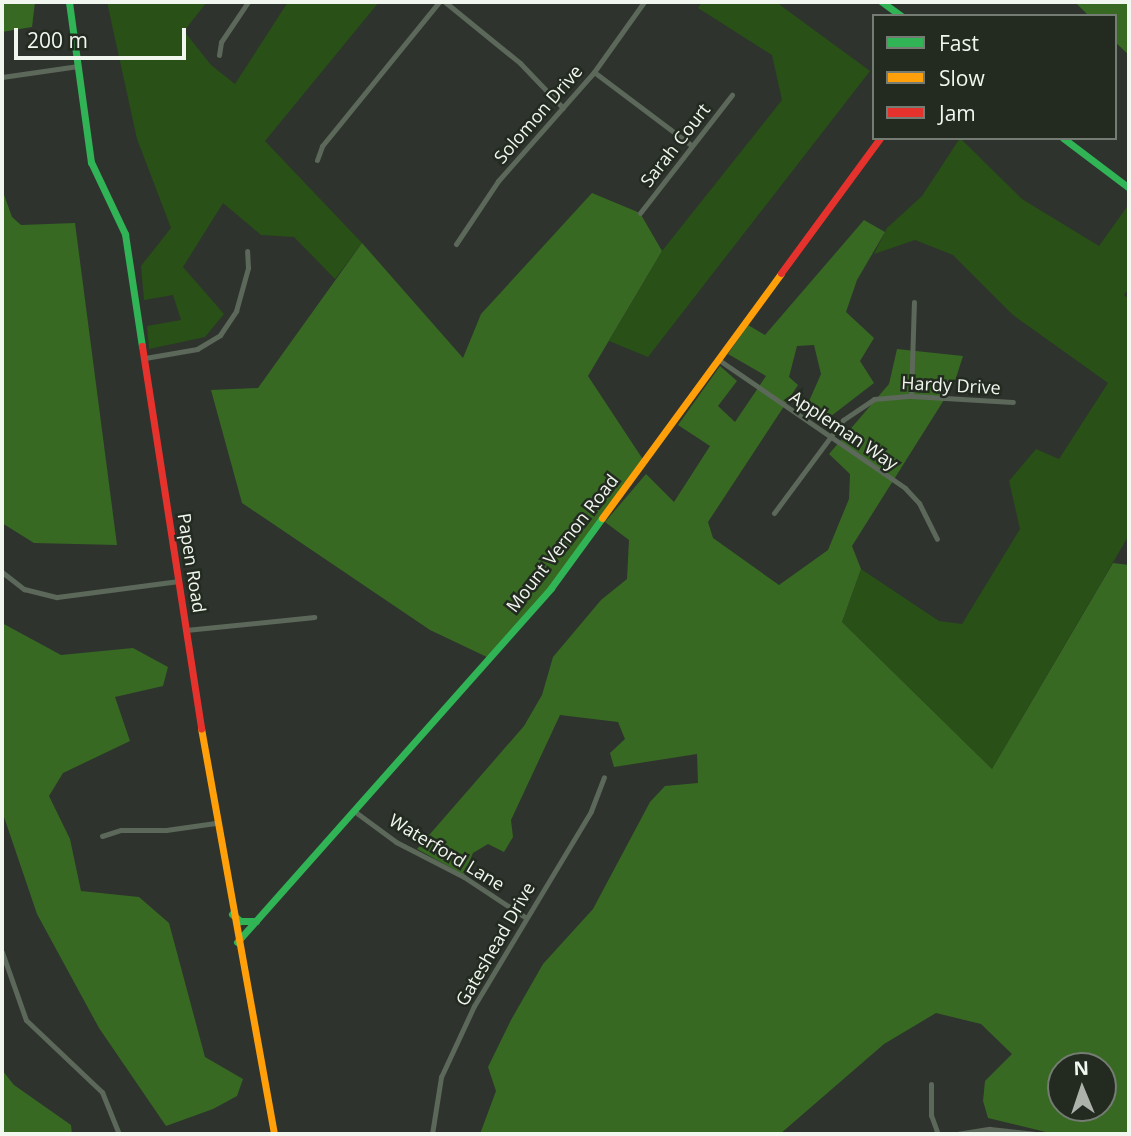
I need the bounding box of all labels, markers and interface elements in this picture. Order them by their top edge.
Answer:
scale bar [18,14,189,58]
legend [872,14,1117,140]
text: 200 m [27,26,88,54]
text: Fast [939,29,979,57]
street label: Solomon Drive [489,60,587,168]
text: Slow [939,64,985,92]
street label: Sarah Court [636,99,714,191]
text: Jam [939,99,976,127]
street label: Hardy Drive [901,372,1001,398]
street label: Appleman Way [786,386,902,474]
street label: Mount Vernon Road [501,470,623,616]
street label: Papen Road [173,512,211,614]
street label: Waterford Lane [385,809,509,895]
street label: Gateshead Drive [451,878,539,1010]
north arrow [1047,1052,1117,1122]
text: N [1073,1055,1090,1081]

